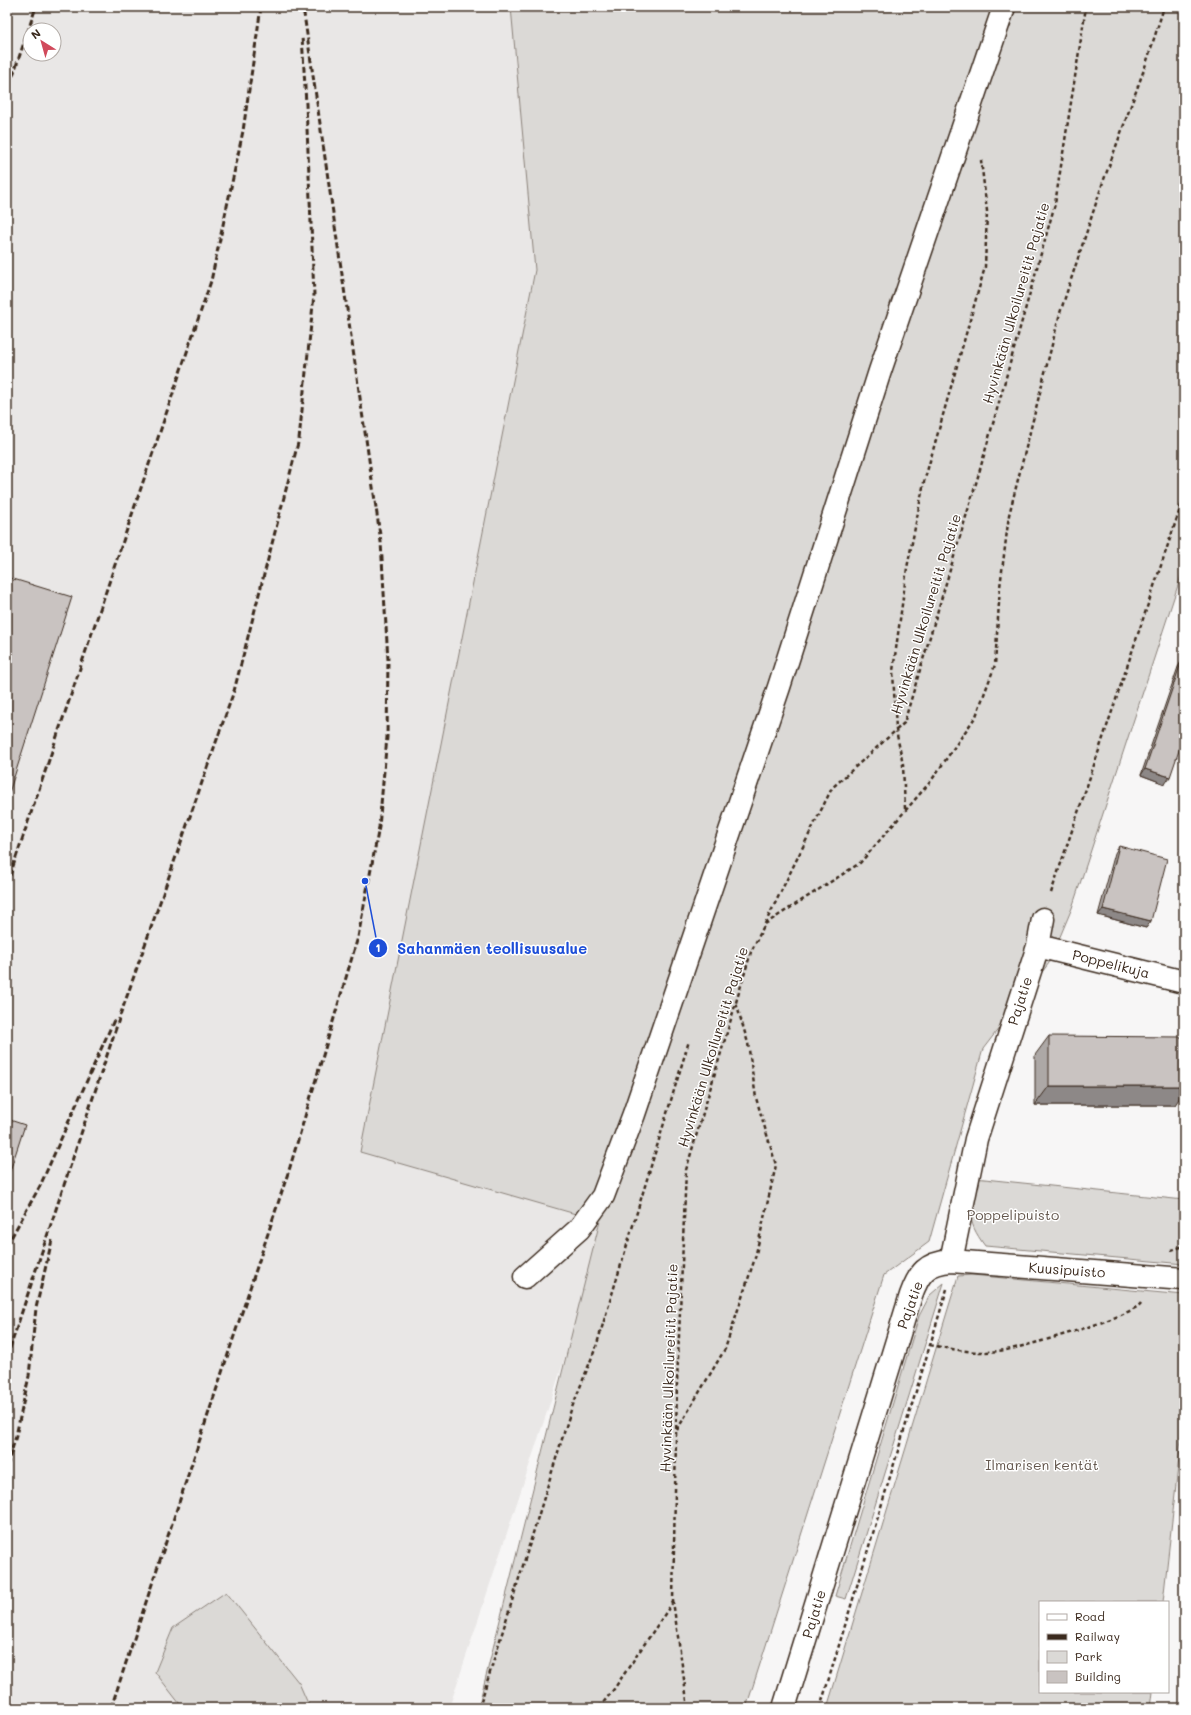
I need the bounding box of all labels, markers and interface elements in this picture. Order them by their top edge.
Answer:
north arrow [22,22,62,62]
text: N [28,25,44,42]
street label: Hyvinkään Ulkoilureitit Pajatie [978,200,1053,406]
street label: Hyvinkään Ulkoilureitit Pajatie [886,511,965,716]
callout: Sahanmäen teollisuusalue [368,935,595,962]
text: Sahanmäen teollisuusalue [397,938,587,958]
text: 1 [375,939,381,955]
street label: Hyvinkään Ulkoilureitit Pajatie [673,944,752,1149]
street label: Poppelikuja [1070,945,1152,982]
street label: Pajatie [1003,974,1036,1027]
park label: Poppelipuisto [967,1205,1059,1224]
street label: Kuusipuisto [1028,1257,1106,1282]
street label: Hyvinkään Ulkoilureitit Pajatie [655,1263,682,1473]
street label: Pajatie [892,1278,927,1331]
park label: Ilmarisen kentät [985,1455,1099,1474]
street label: Pajatie [797,1587,830,1640]
legend [1039,1601,1169,1693]
text: Road [1075,1608,1105,1624]
text: Railway [1075,1628,1120,1644]
text: Park [1075,1648,1102,1664]
text: Building [1075,1668,1121,1684]

